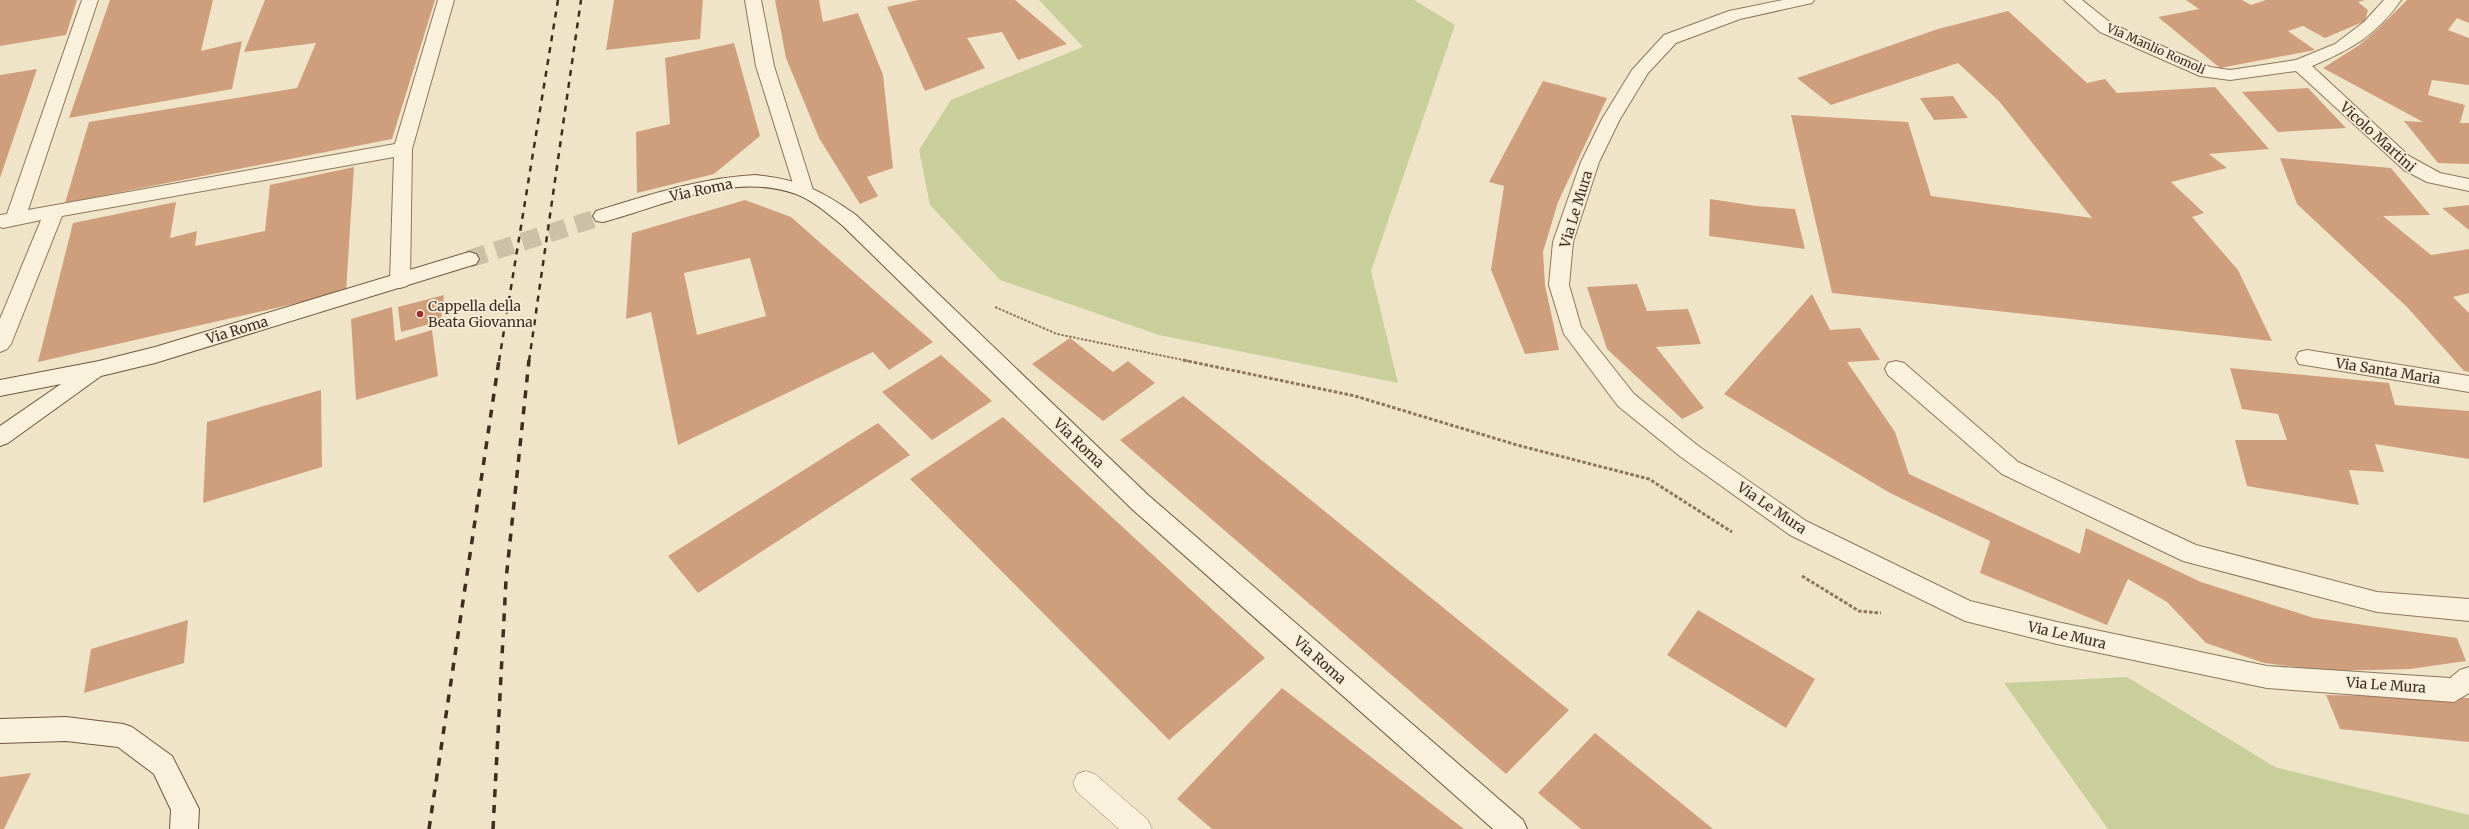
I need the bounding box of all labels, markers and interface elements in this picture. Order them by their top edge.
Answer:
street label: Via Manlio Romoli [2104,20,2208,77]
street label: Vicolo Martini [2336,97,2420,176]
street label: Via Le Mura [1555,168,1596,251]
street label: Via Roma [667,174,735,206]
place label: Cappella della Beata Giovanna [428,297,533,331]
marker: Cappella della Beata Giovanna [415,309,425,319]
street label: Via Roma [203,312,271,348]
street label: Via Santa Maria [2333,354,2442,388]
street label: Via Roma [1049,414,1109,472]
street label: Via Le Mura [1733,478,1811,538]
street label: Via Le Mura [2025,617,2108,653]
street label: Via Roma [1289,632,1350,688]
street label: Via Le Mura [2345,673,2427,697]

